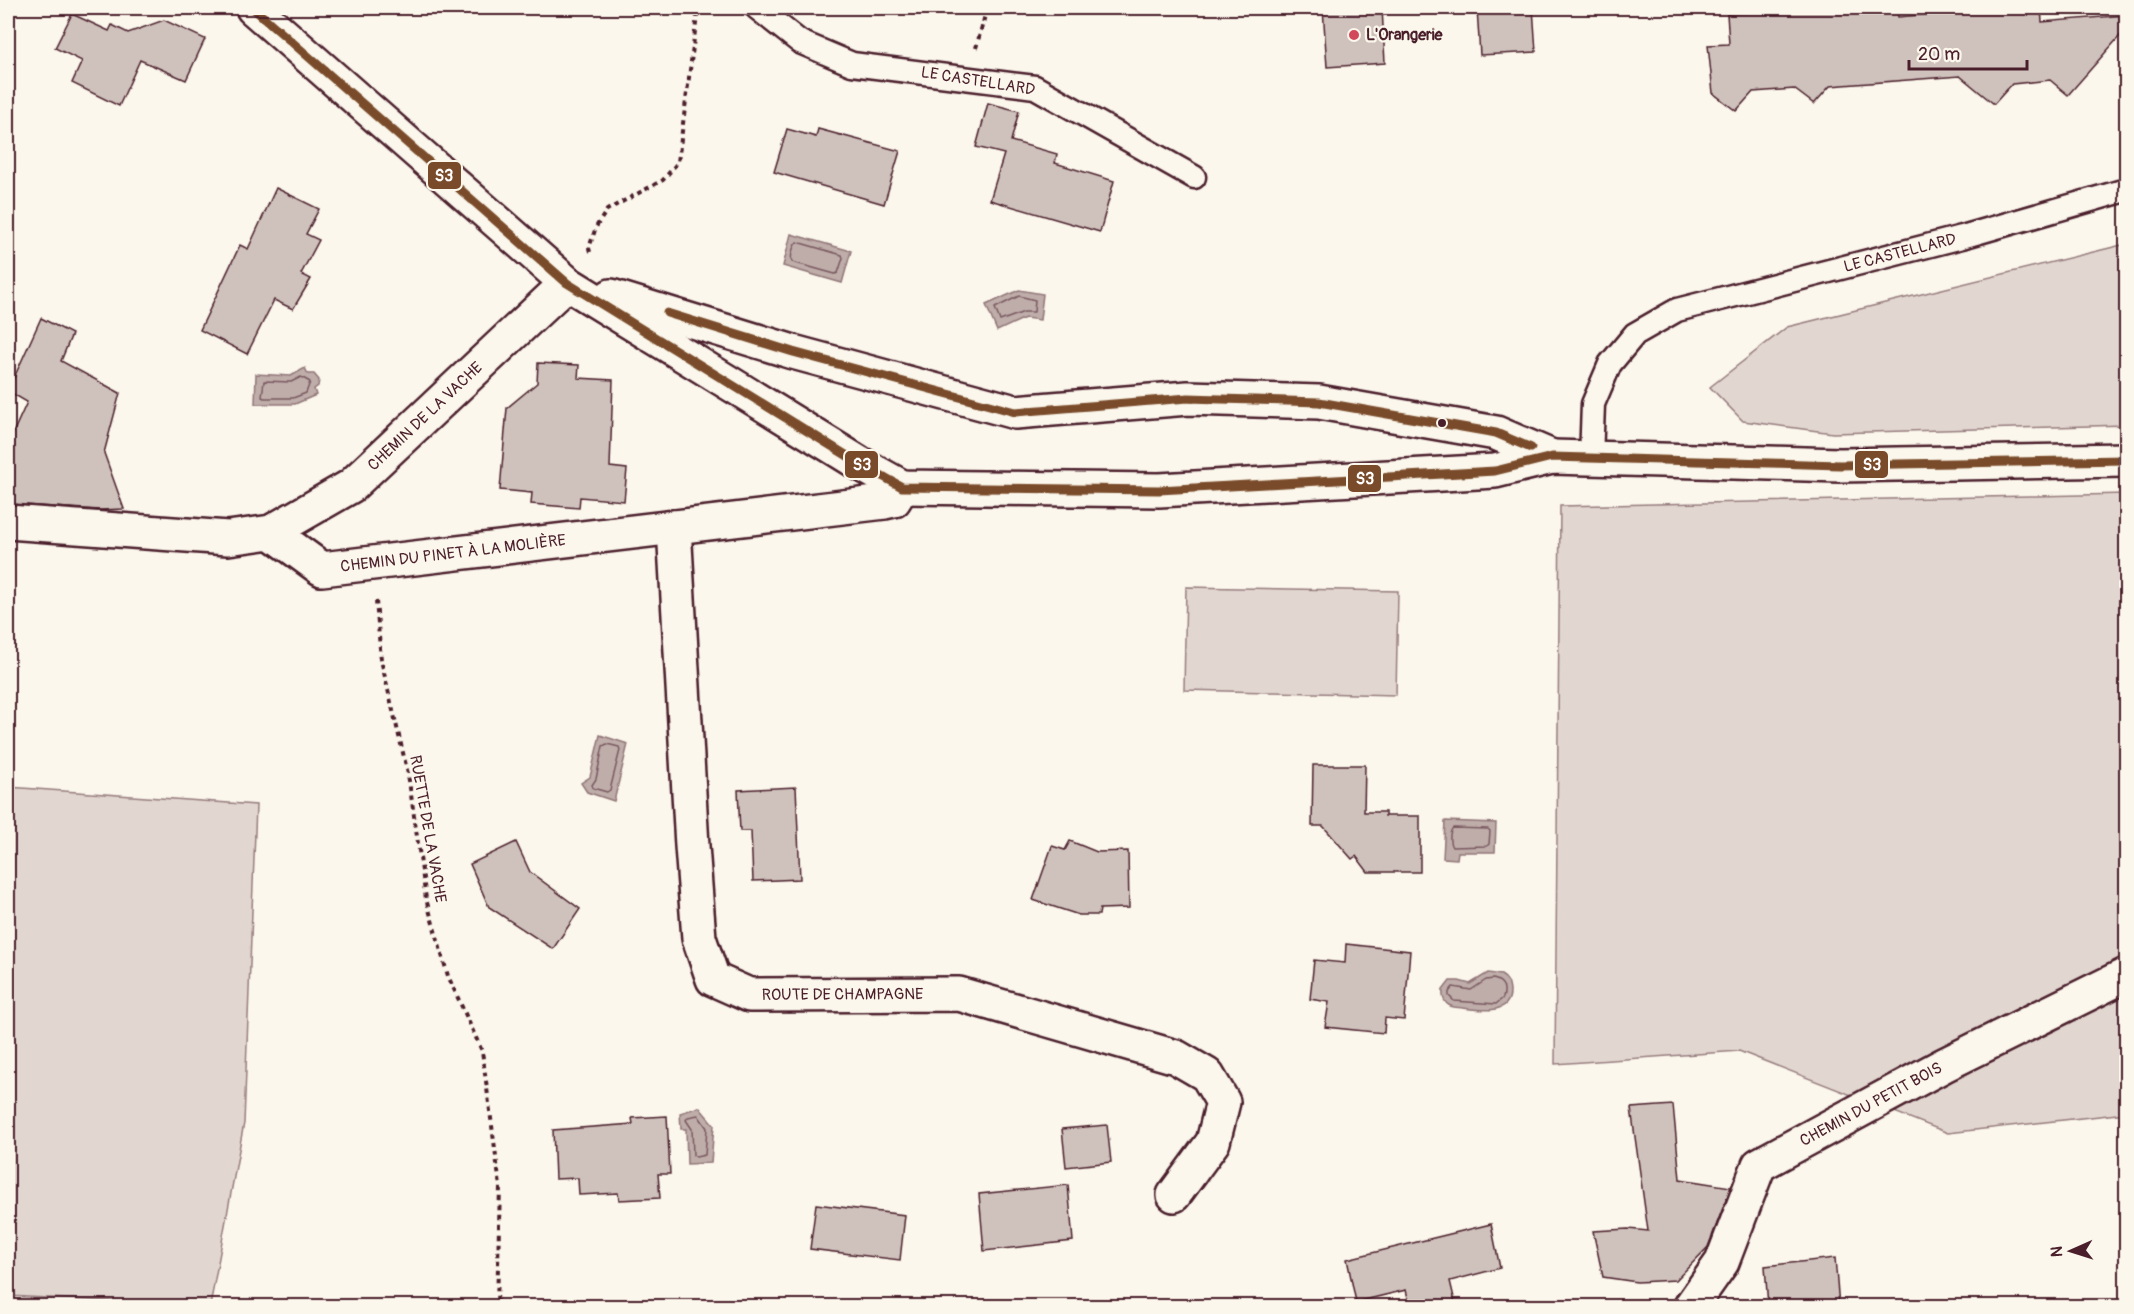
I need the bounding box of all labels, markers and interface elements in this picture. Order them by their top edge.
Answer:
place label: L'Orangerie [1366,25,1444,45]
marker: L'Orangerie [1347,28,1361,42]
scale bar [1909,33,2028,71]
text: 20 m [1918,43,1960,66]
street label: LE CASTELLARD [919,62,1037,100]
line badge: S3 [427,161,462,190]
text: S3 [435,166,453,186]
street label: LE CASTELLARD [1841,229,1958,277]
street label: CHEMIN DE LA VACHE [363,357,487,475]
unlabelled marker [1436,417,1448,429]
line badge: S3 [844,450,879,479]
line badge: S3 [1854,450,1889,479]
text: S3 [853,455,871,475]
text: S3 [1863,455,1881,475]
line badge: S3 [1347,464,1382,493]
text: S3 [1356,469,1374,489]
street label: CHEMIN DU PINET À LA MOLIÈRE [339,530,567,577]
street label: RUETTE DE LA VACHE [405,754,451,904]
street label: ROUTE DE CHAMPAGNE [762,984,923,1005]
street label: CHEMIN DU PETIT BOIS [1796,1058,1946,1151]
north arrow [2041,1221,2101,1281]
text: N [2047,1246,2067,1258]

